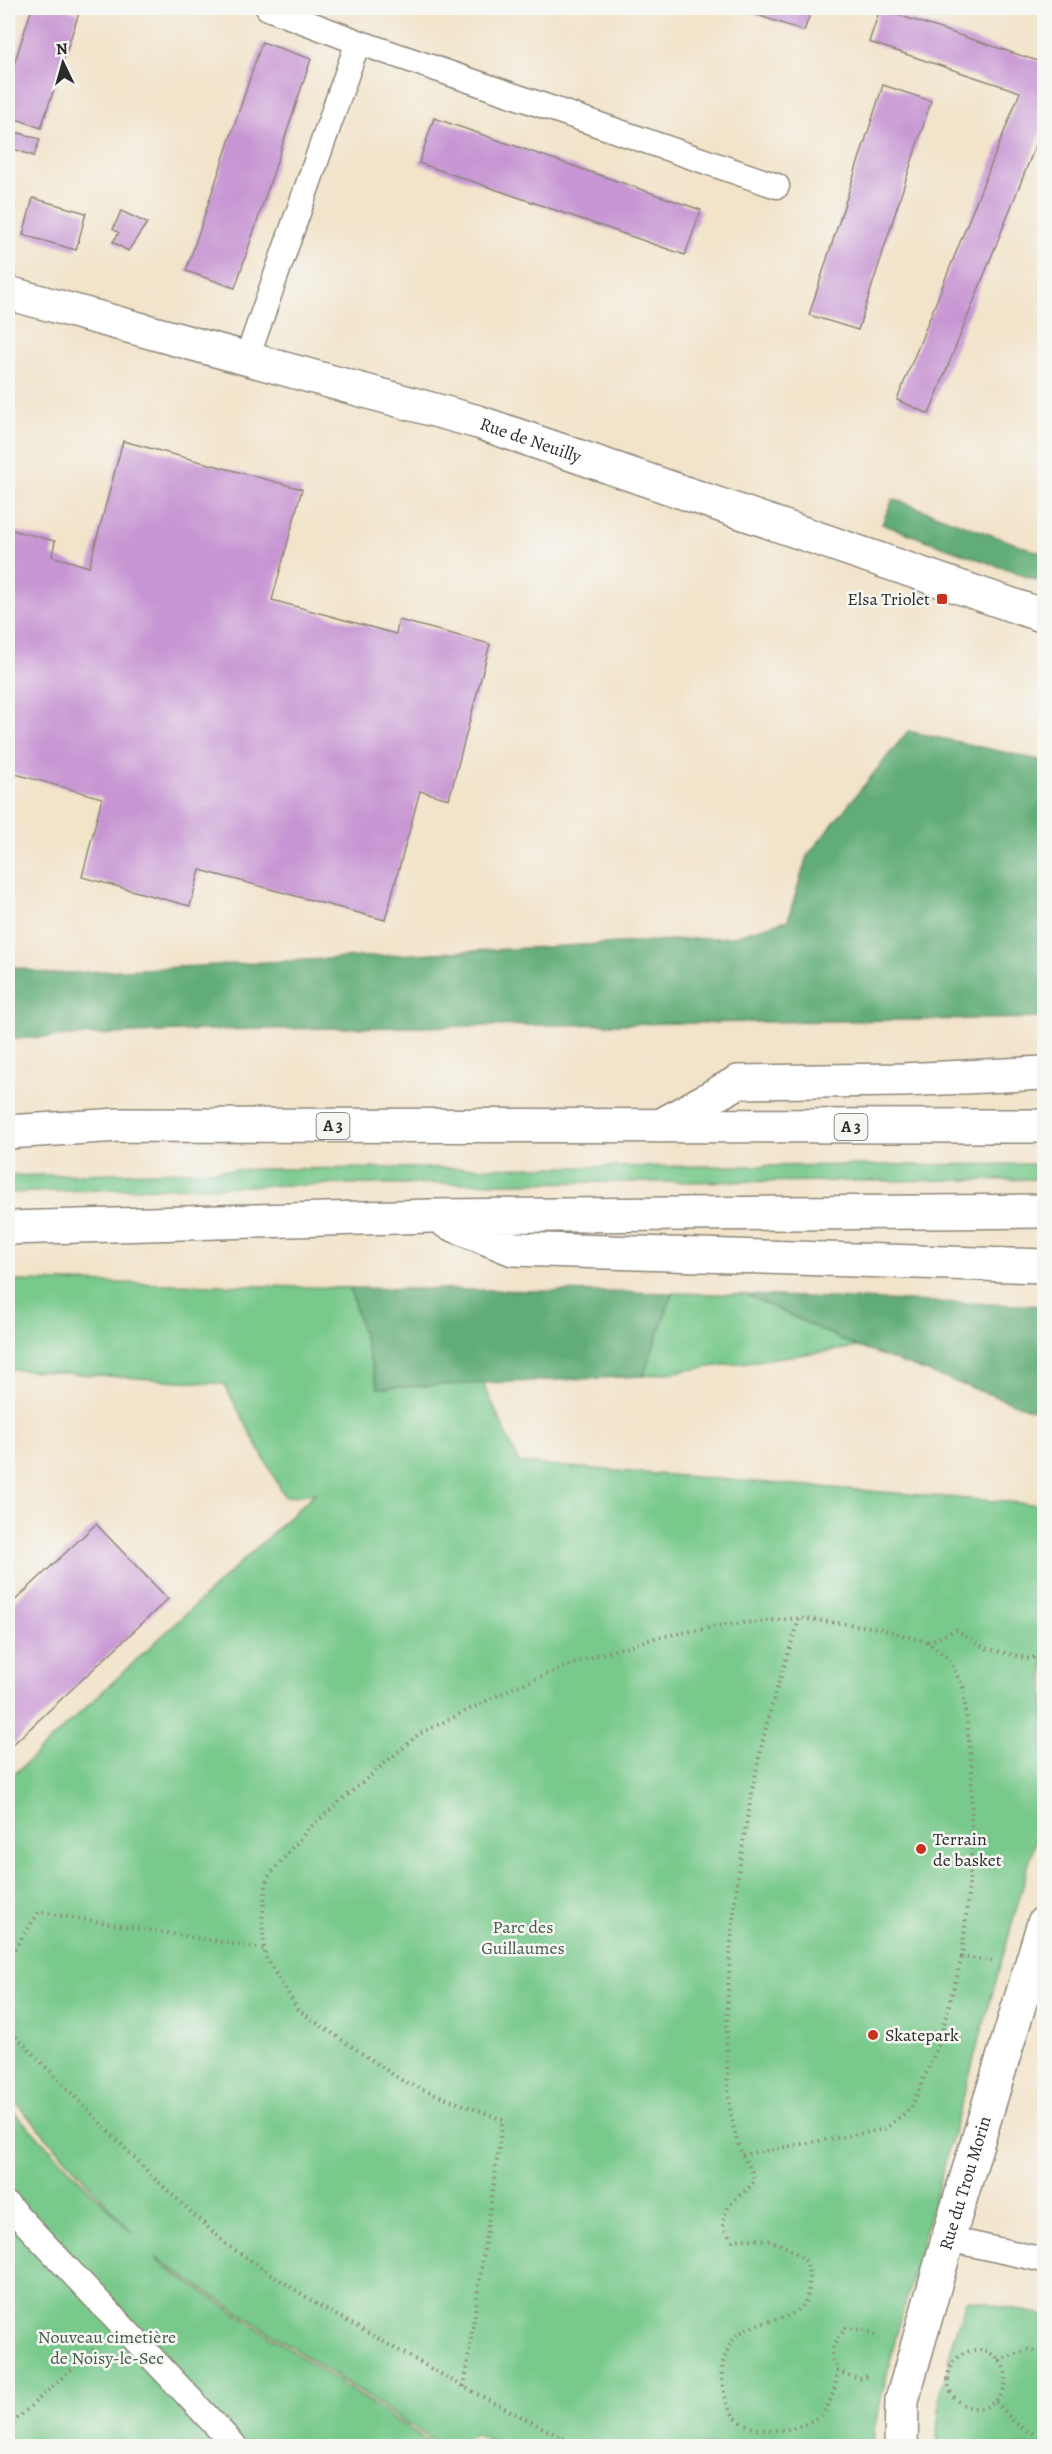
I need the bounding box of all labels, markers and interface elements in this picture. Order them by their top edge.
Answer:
north arrow [33,33,93,93]
text: N [55,38,69,61]
street label: Rue de Neuilly [477,412,585,469]
place label: Elsa Triolet [847,587,930,611]
marker: Elsa Triolet [935,592,949,606]
road number: A 3 [316,1113,350,1139]
road number: A 3 [834,1114,868,1140]
place label: Terrain de basket [933,1827,1002,1872]
marker: Terrain de basket [914,1842,928,1856]
park label: Parc des Guillaumes [481,1915,565,1960]
place label: Skatepark [885,2023,959,2047]
marker: Skatepark [866,2028,880,2042]
street label: Rue du Trou Morin [933,2113,997,2253]
park label: Nouveau cimetière de Noisy-le-Sec [38,2325,176,2370]

